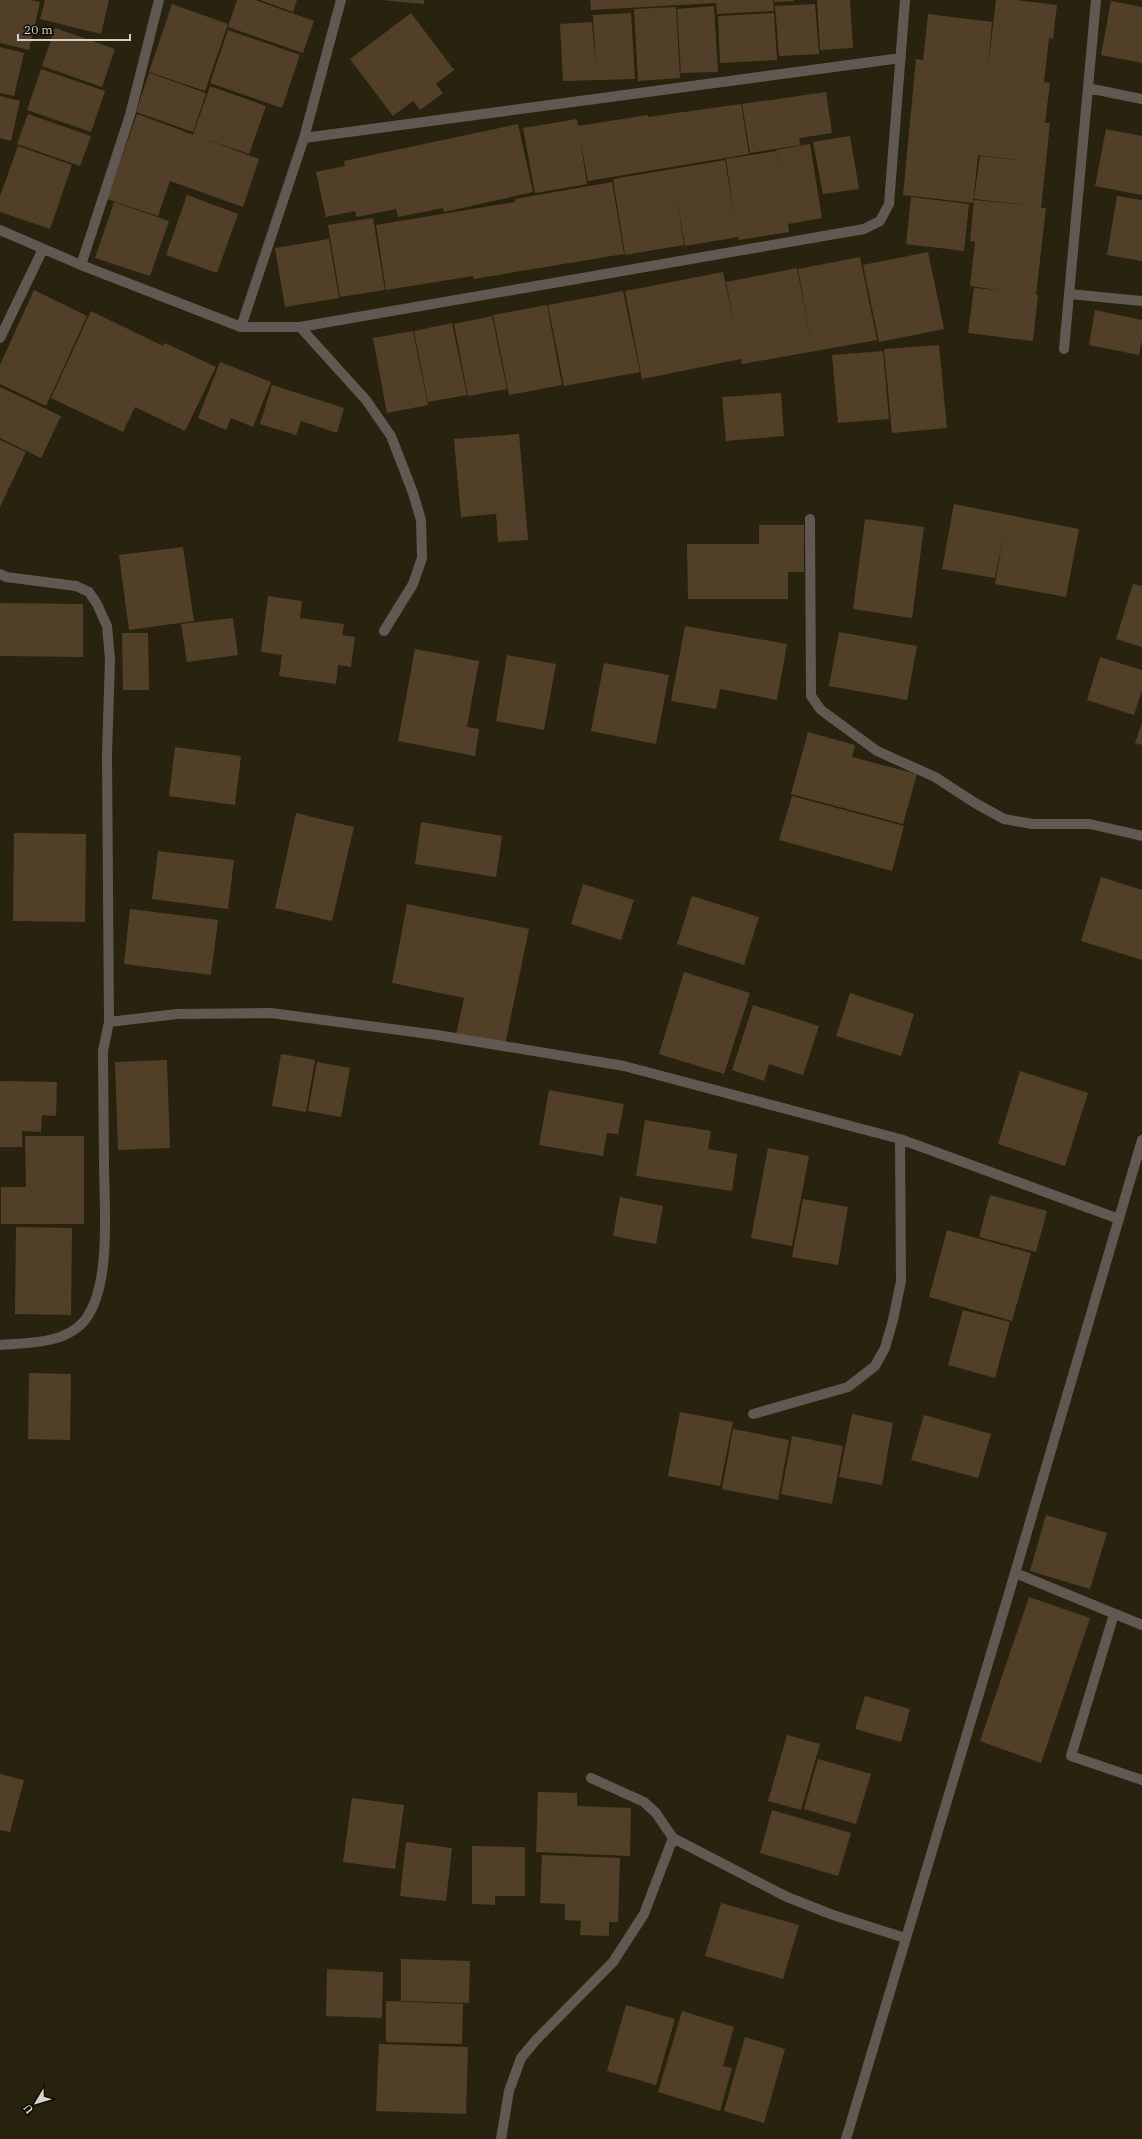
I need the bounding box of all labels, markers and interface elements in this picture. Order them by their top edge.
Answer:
scale bar [18,16,130,42]
text: 20 m [24,22,53,37]
north arrow [16,2083,56,2123]
text: U [20,2101,36,2117]

